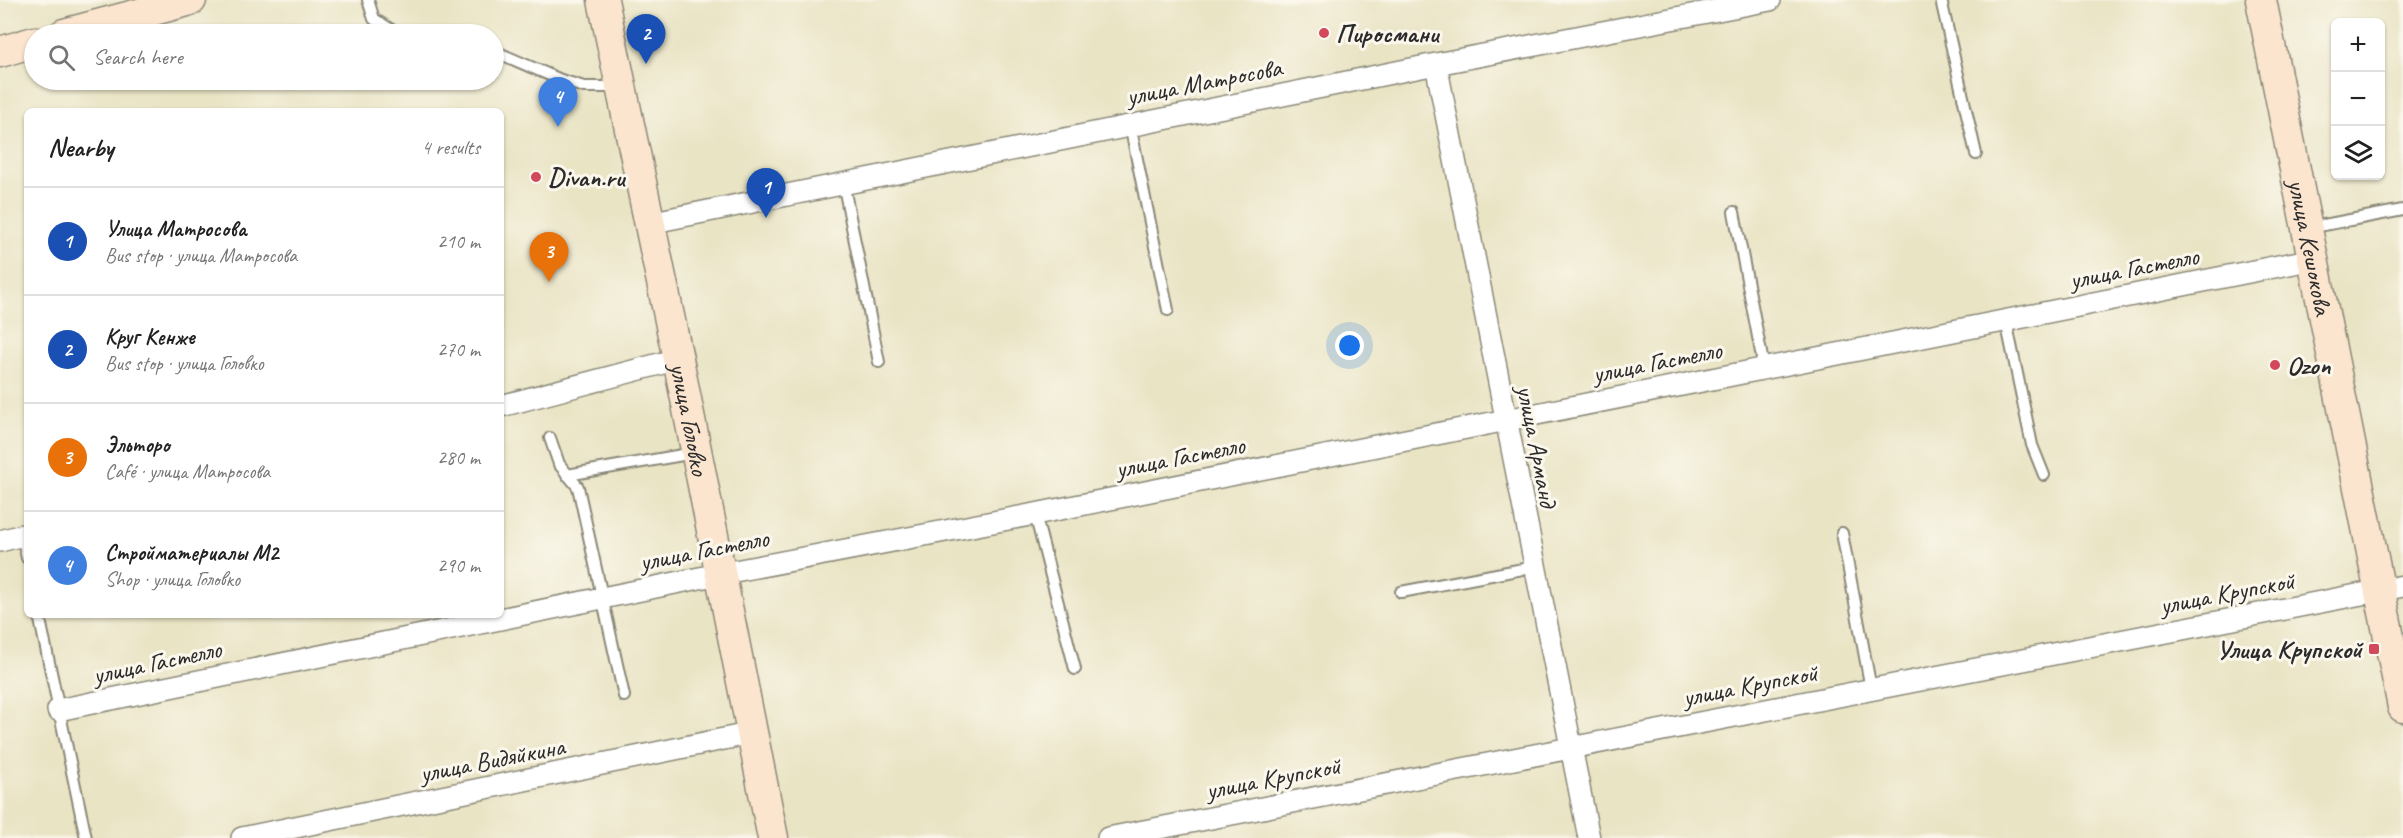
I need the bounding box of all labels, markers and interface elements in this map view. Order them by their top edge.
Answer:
pin: 2 [626,14,666,64]
place label: Пиросмани [1336,17,1441,50]
map controls [2331,18,2385,180]
button: + [2331,18,2385,72]
search box [24,24,504,90]
marker: Пиросмани [1317,26,1331,40]
icon: search [45,41,78,74]
text: Search here [93,43,183,71]
street label: улица Матросова [1122,50,1286,114]
button: − [2331,72,2385,126]
pin: 4 [538,78,578,127]
button: layers [2331,126,2385,180]
text: Nearby [48,131,113,164]
text: 4 results [421,135,480,160]
place label: Divan.ru [548,161,627,194]
pin: 1 [746,168,786,218]
marker: Divan.ru [529,170,543,184]
street label: улица Кешокова [2280,174,2341,319]
text: Улица Матросова [105,215,246,243]
text: 1 [63,229,72,254]
text: 210 m [437,229,480,254]
pin: 3 [530,232,568,282]
street label: улица Гастелло [2065,239,2203,297]
text: Bus stop · улица Матросова [105,243,297,268]
text: Круг Кенже [105,323,195,351]
your location [1335,331,1364,360]
street label: улица Гастелло [1588,333,1726,391]
text: 2 [63,337,72,362]
text: 270 m [437,337,480,362]
place label: Ozon [2287,349,2332,382]
text: Bus stop · улица Головко [105,351,264,376]
street label: улица Головко [662,358,718,480]
marker: Ozon [2268,358,2282,372]
street label: улица Арманд [1509,381,1565,512]
street label: улица Гастелло [1111,428,1249,486]
text: Эльторо [105,431,170,459]
text: 3 [63,445,72,470]
text: 280 m [437,445,480,470]
text: Café · улица Матросова [105,459,270,484]
street label: улица Гастелло [635,521,773,579]
text: Стройматериалы М2 [105,539,278,567]
text: 4 [63,553,72,578]
text: 290 m [437,553,480,578]
street label: улица Крупской [2155,563,2299,623]
text: Shop · улица Головко [105,567,240,592]
street label: улица Гастелло [88,632,226,692]
place label: Улица Крупской [2216,633,2364,666]
marker: Улица Крупской [2367,642,2381,656]
street label: улица Крупской [1678,655,1822,715]
street label: улица Видяйкина [415,730,569,791]
street label: улица Крупской [1201,748,1345,808]

